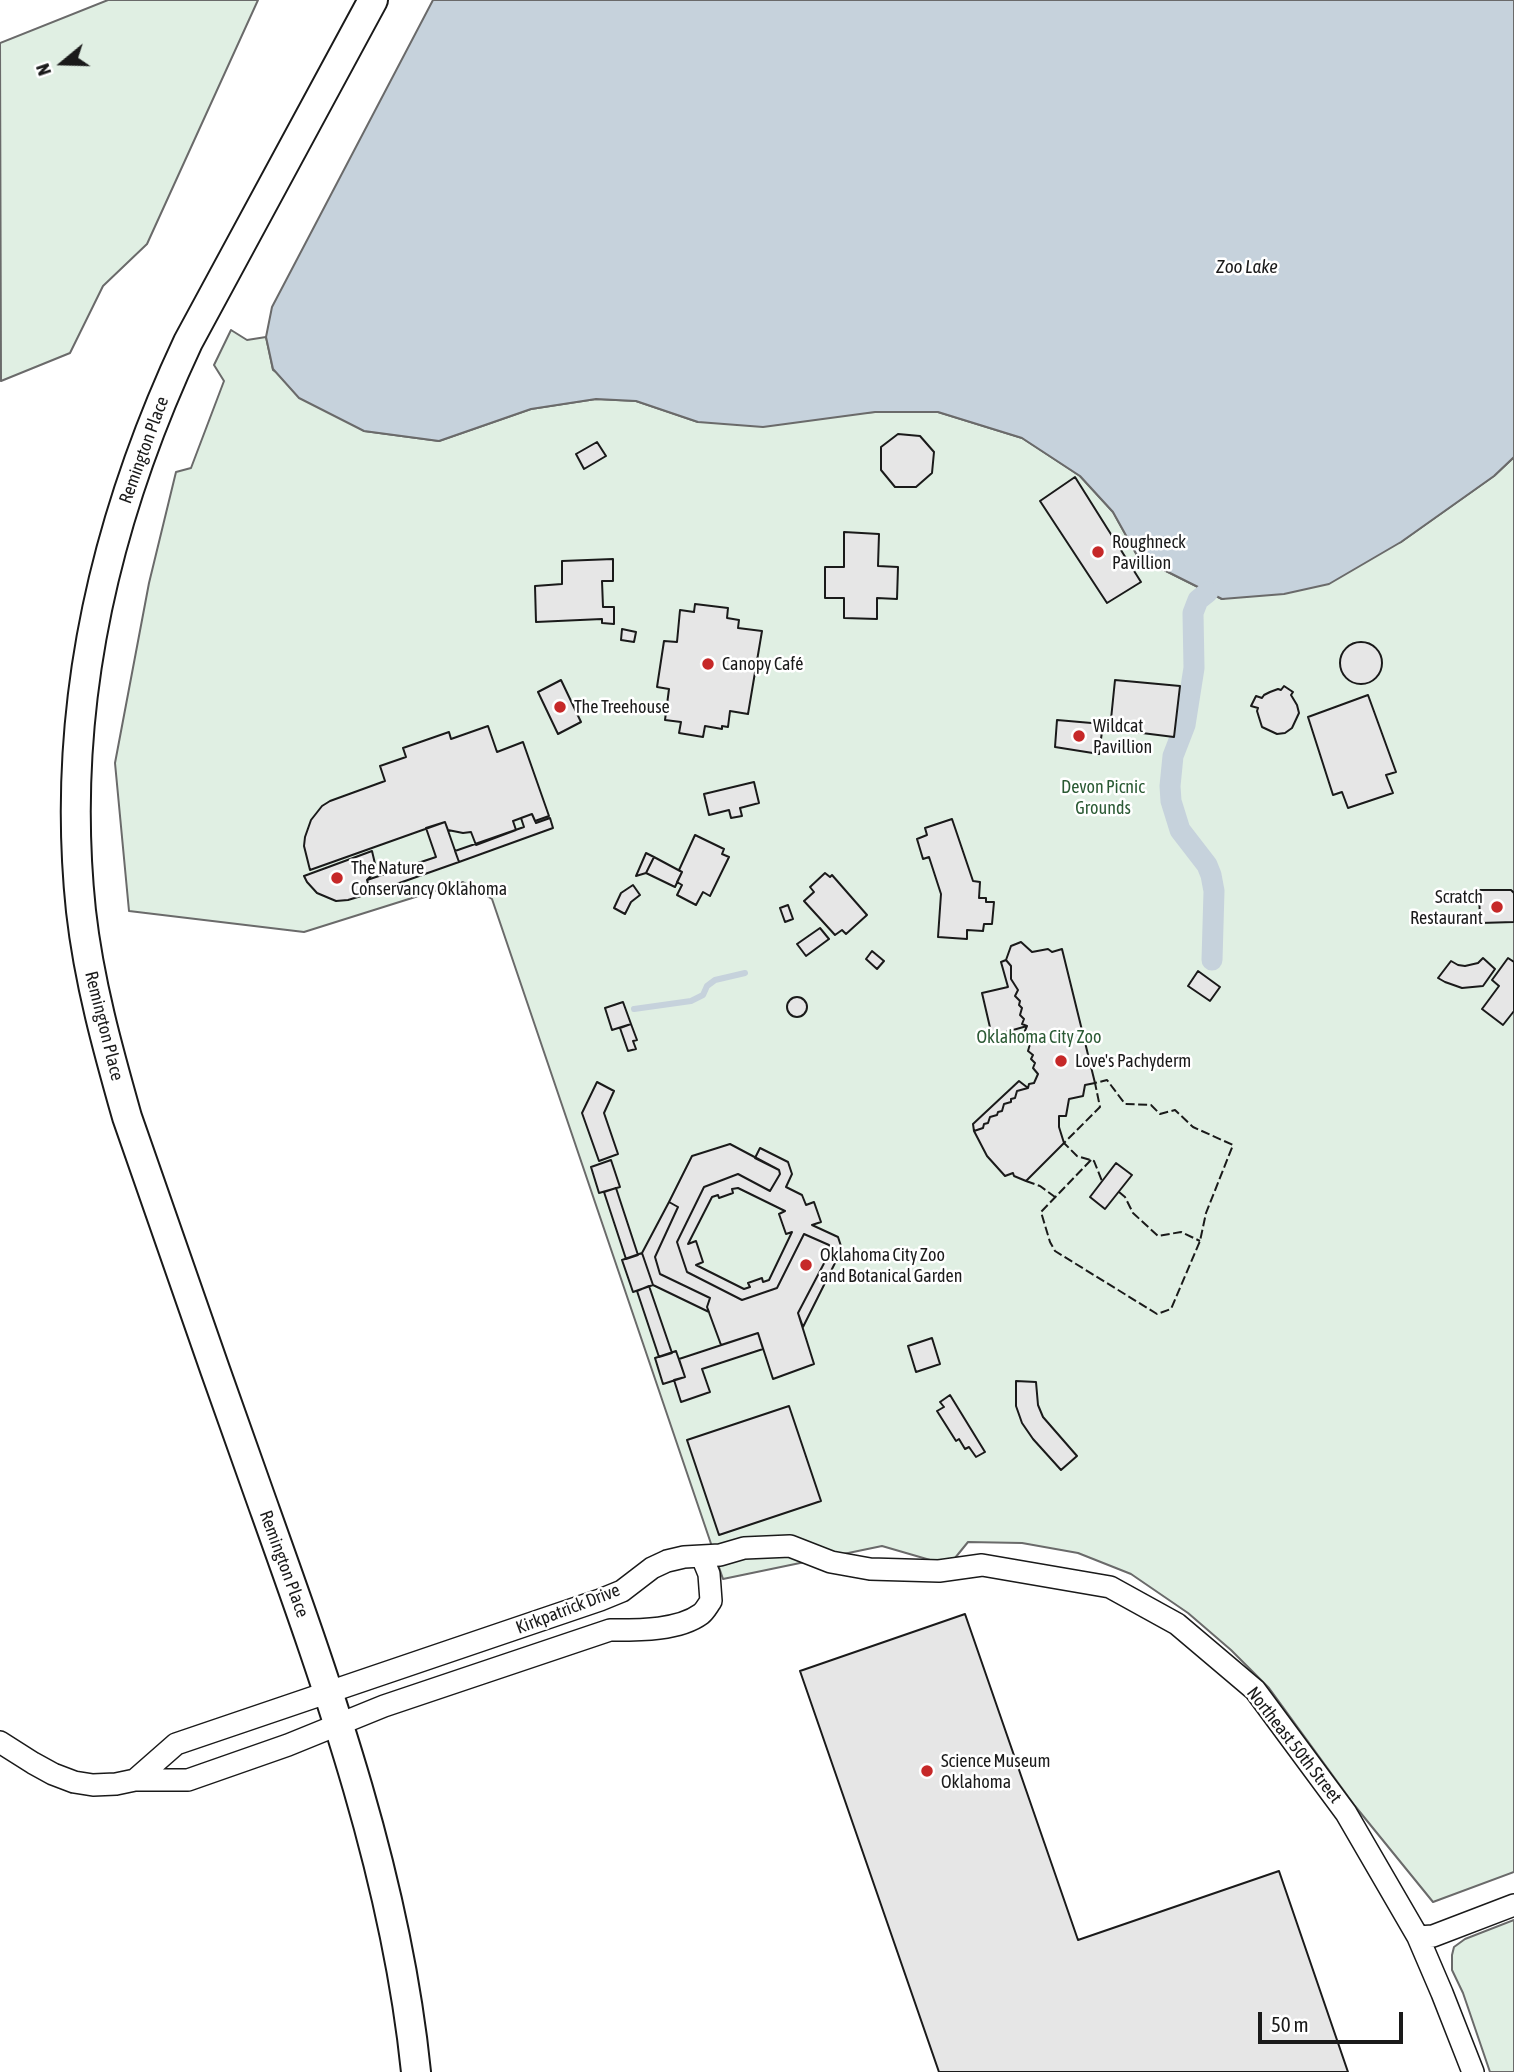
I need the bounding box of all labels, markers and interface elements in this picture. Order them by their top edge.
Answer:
north arrow [28,28,98,98]
text: N [31,61,55,79]
water label: Zoo Lake [1216,256,1278,278]
street label: Remington Place [115,394,173,506]
place label: Roughneck Pavillion [1112,531,1186,574]
marker: Roughneck Pavillion [1090,544,1106,560]
place label: Canopy Café [722,653,804,675]
marker: Canopy Café [700,656,716,672]
place label: The Treehouse [574,696,670,718]
marker: The Treehouse [552,699,568,715]
place label: Wildcat Pavillion [1093,715,1152,758]
marker: Wildcat Pavillion [1071,728,1087,744]
park label: Devon Picnic Grounds [1061,776,1145,818]
place label: The Nature Conservancy Oklahoma [351,857,507,900]
marker: The Nature Conservancy Oklahoma [329,870,345,886]
place label: Scratch Restaurant [1410,886,1483,928]
marker: Scratch Restaurant [1489,899,1505,915]
street label: Remington Place [80,969,128,1083]
park label: Oklahoma City Zoo [977,1026,1101,1048]
place label: Love's Pachyderm [1075,1050,1191,1072]
marker: Love's Pachyderm [1053,1053,1069,1069]
place label: Oklahoma City Zoo and Botanical Garden [820,1244,962,1286]
marker: Oklahoma City Zoo and Botanical Garden [798,1257,814,1273]
street label: Remington Place [255,1508,313,1620]
street label: Kirkpatrick Drive [513,1579,623,1639]
street label: Northeast 50th Street [1242,1683,1346,1807]
place label: Science Museum Oklahoma [941,1750,1050,1792]
marker: Science Museum Oklahoma [919,1763,935,1779]
scale bar [1262,1998,1407,2042]
text: 50 m [1271,2012,1309,2036]

